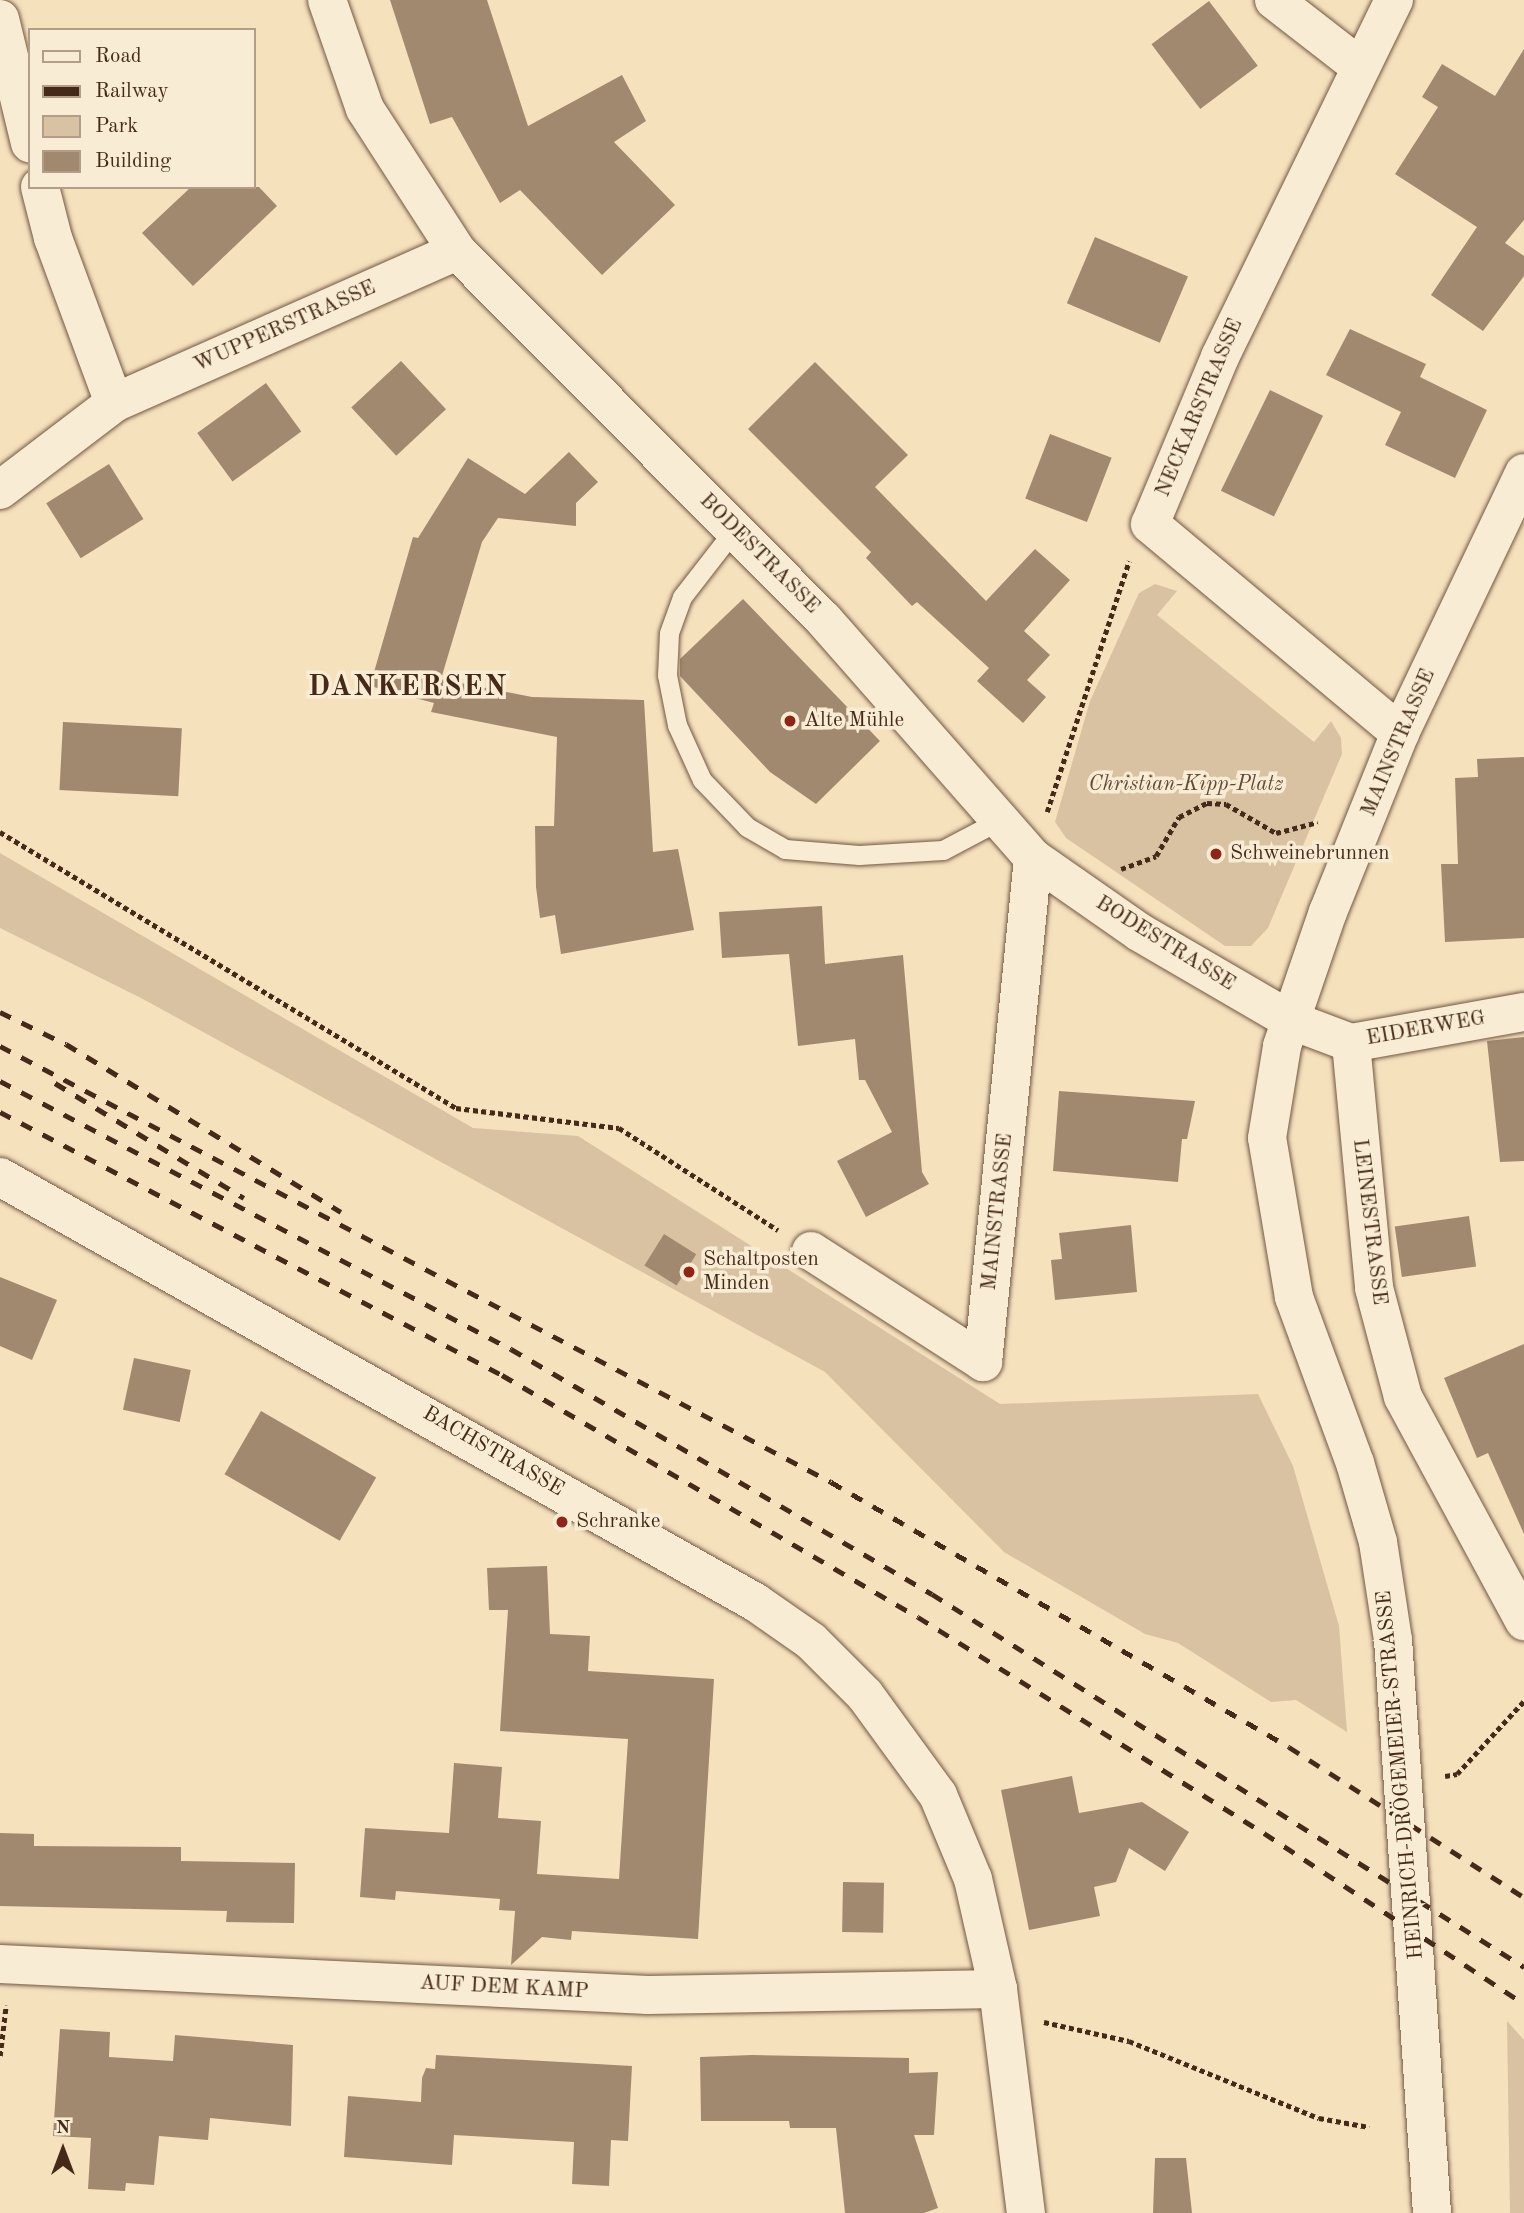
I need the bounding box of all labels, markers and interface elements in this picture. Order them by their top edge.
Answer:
legend [28,28,256,189]
text: Road [95,46,142,67]
text: Railway [95,81,169,102]
text: Park [95,116,138,137]
text: Building [95,151,171,172]
street label: WUPPERSTRASSE [190,276,380,378]
street label: NECKARSTRASSE [1151,315,1249,501]
street label: BODESTRASSE [694,489,824,619]
street label: MAINSTRASSE [1357,665,1441,821]
district label: DANKERSEN [309,671,507,705]
place label: Alte Mühle [804,708,904,734]
marker: Alte Mühle [782,713,798,729]
park label: Christian-Kipp-Platz [1089,772,1283,798]
place label: Schweinebrunnen [1230,841,1389,867]
marker: Schweinebrunnen [1208,846,1224,862]
street label: BODESTRASSE [1091,891,1239,997]
street label: EIDERWEG [1364,1006,1488,1052]
street label: MAINSTRASSE [977,1132,1019,1292]
street label: LEINESTRASSE [1346,1138,1392,1306]
place label: Schaltposten Minden [703,1247,819,1297]
marker: Schaltposten Minden [681,1264,697,1280]
street label: BACHSTRASSE [418,1401,568,1503]
place label: Schranke [576,1509,661,1535]
marker: Schranke [554,1514,570,1530]
street label: HEINRICH-DRÖGEMEIER-STRASSE [1372,1590,1430,1960]
street label: AUF DEM KAMP [419,1971,589,2005]
north arrow [28,2115,98,2185]
text: N [56,2119,70,2138]

